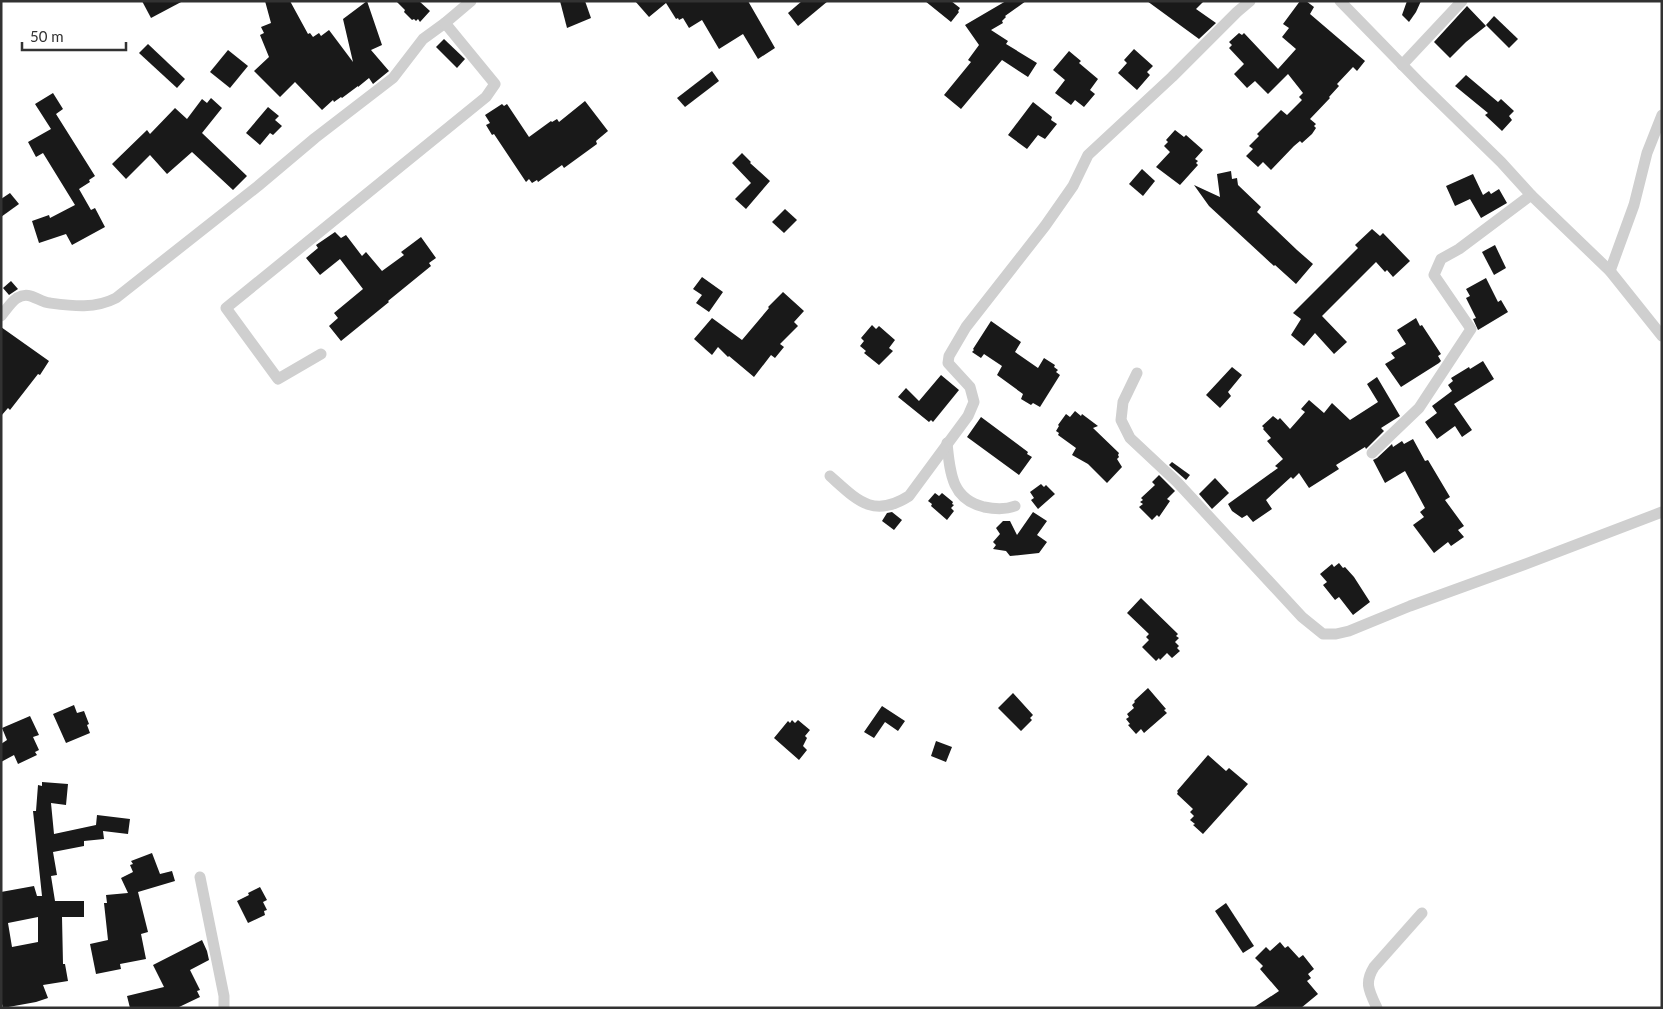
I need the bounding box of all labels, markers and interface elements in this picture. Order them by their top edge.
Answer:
scale bar [22,20,126,52]
text: 50 m [30,27,64,45]

